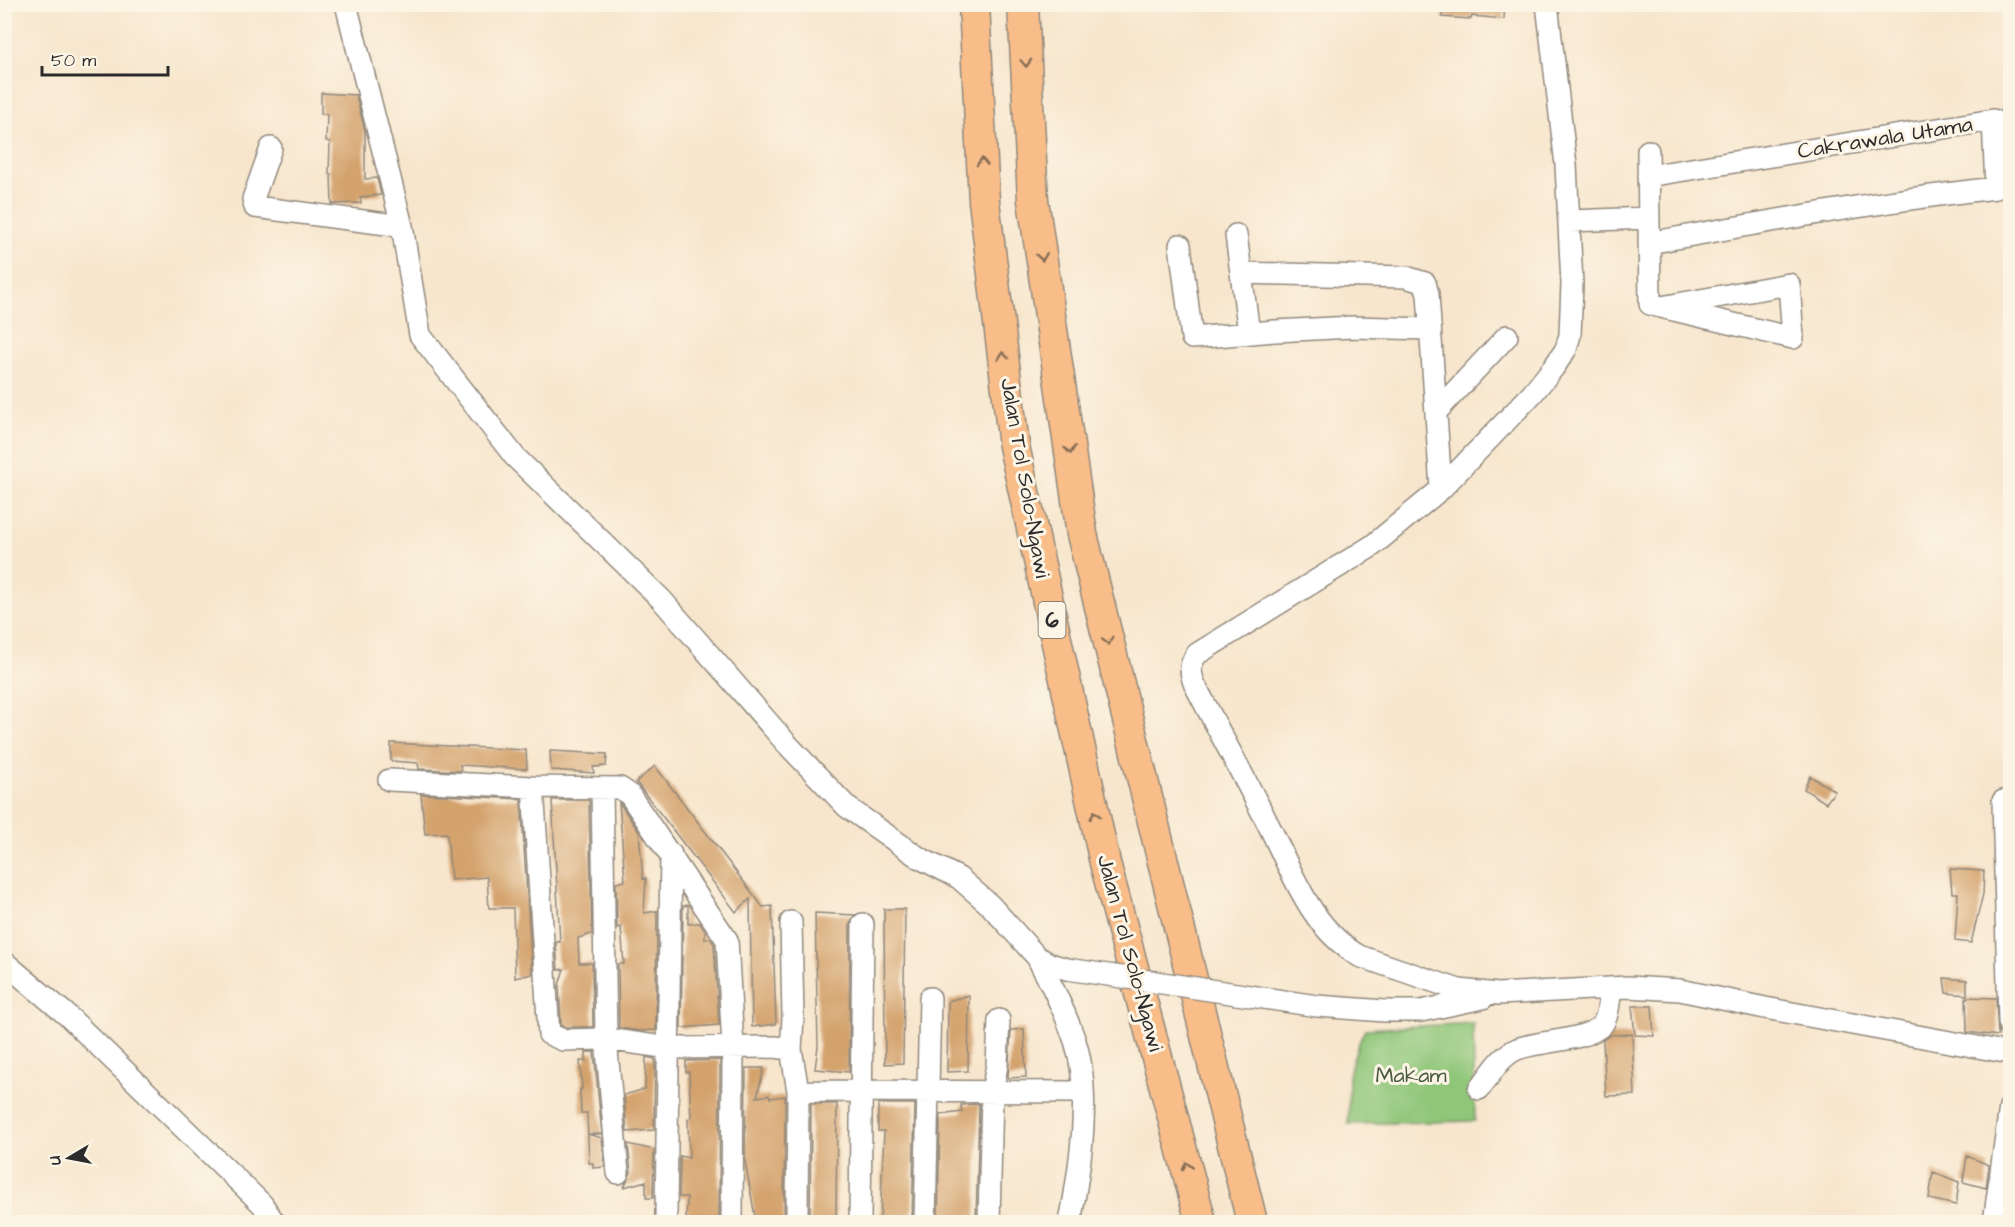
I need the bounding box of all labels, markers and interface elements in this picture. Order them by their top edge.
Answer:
scale bar [42,39,168,77]
text: 50 m [51,48,96,73]
one-way arrow [1020,58,1033,67]
street label: Cakrawala Utama [1795,109,1975,167]
one-way arrow [976,158,989,167]
one-way arrow [1035,253,1047,262]
one-way arrow [998,352,1010,361]
street label: Jalan Tol Solo–Ngawi [991,376,1058,580]
one-way arrow [1064,445,1076,455]
road number: 6 [1038,602,1066,638]
one-way arrow [1101,636,1114,646]
one-way arrow [1089,810,1102,820]
street label: Jalan Tol Solo–Ngawi [1088,851,1171,1055]
park label: Makam [1375,1060,1447,1091]
north arrow [39,1128,99,1188]
text: U [44,1154,67,1167]
one-way arrow [1181,1161,1194,1171]

